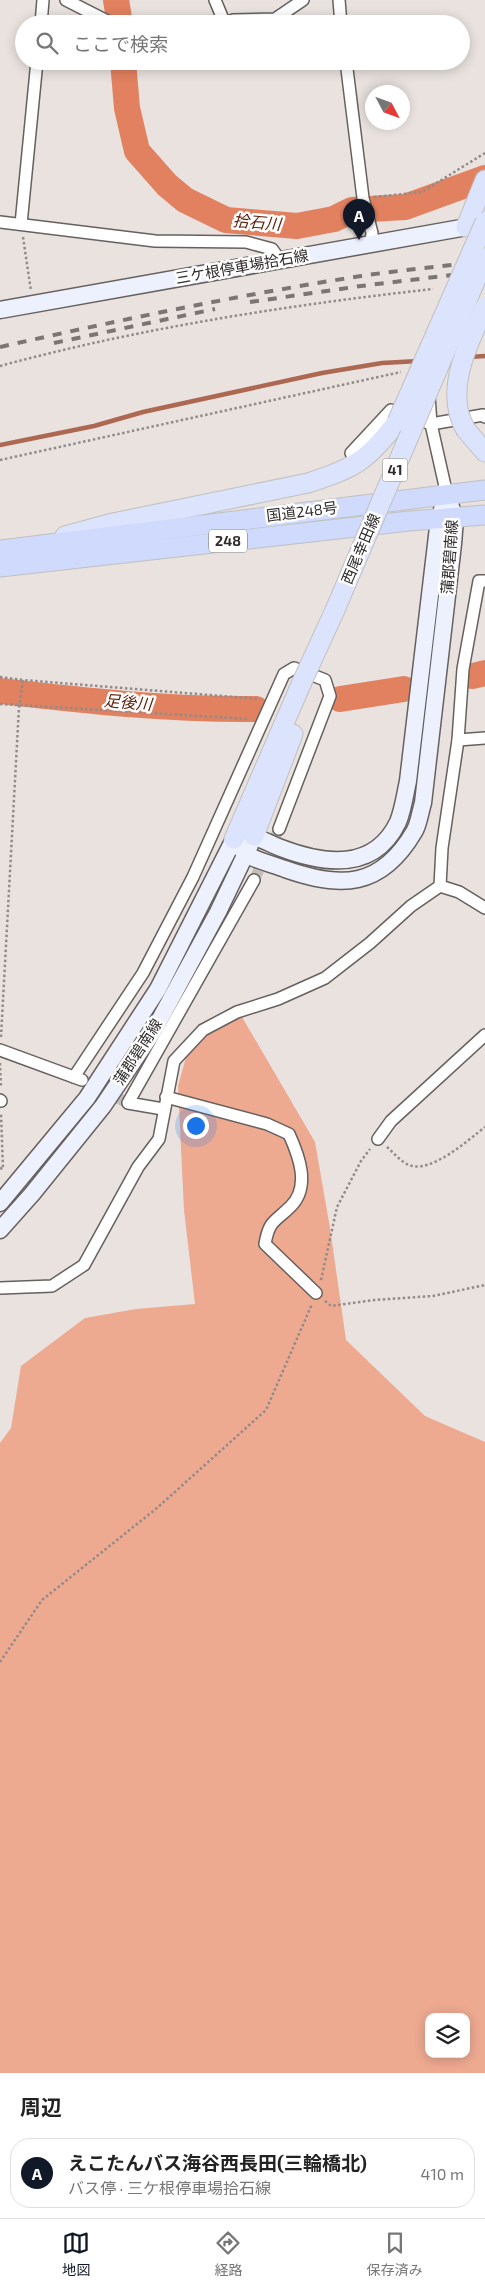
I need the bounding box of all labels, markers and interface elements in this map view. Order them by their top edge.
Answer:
search box [15,15,470,70]
icon: search [33,29,61,57]
text: ここで検索 [73,32,168,55]
north arrow [365,85,410,130]
pin: A [343,199,375,240]
water label: 拾石川 [232,210,284,233]
street label: 三ケ根停車場拾石線 [174,245,310,287]
road number: 41 [382,458,408,482]
street label: 国道248号 [265,498,339,524]
street label: 西尾幸田線 [337,511,383,587]
street label: 蒲郡碧南線 [437,519,461,595]
road number: 248 [209,530,247,552]
water label: 足後川 [103,690,155,713]
street label: 蒲郡碧南線 [109,1015,165,1088]
your location [183,1113,209,1139]
map controls [425,2013,470,2058]
button: layers [425,2013,470,2058]
text: 周辺 [20,2094,62,2119]
text: えこたんバス海谷西長田(三輪橋北) [68,2151,367,2174]
text: A [32,2164,42,2183]
text: 410 m [421,2164,464,2183]
text: バス停 · 三ケ根停車場拾石線 [68,2178,271,2197]
tab: 地図 [62,2229,90,2279]
tab: 経路 [214,2229,242,2279]
tab: 保存済み [367,2229,423,2279]

